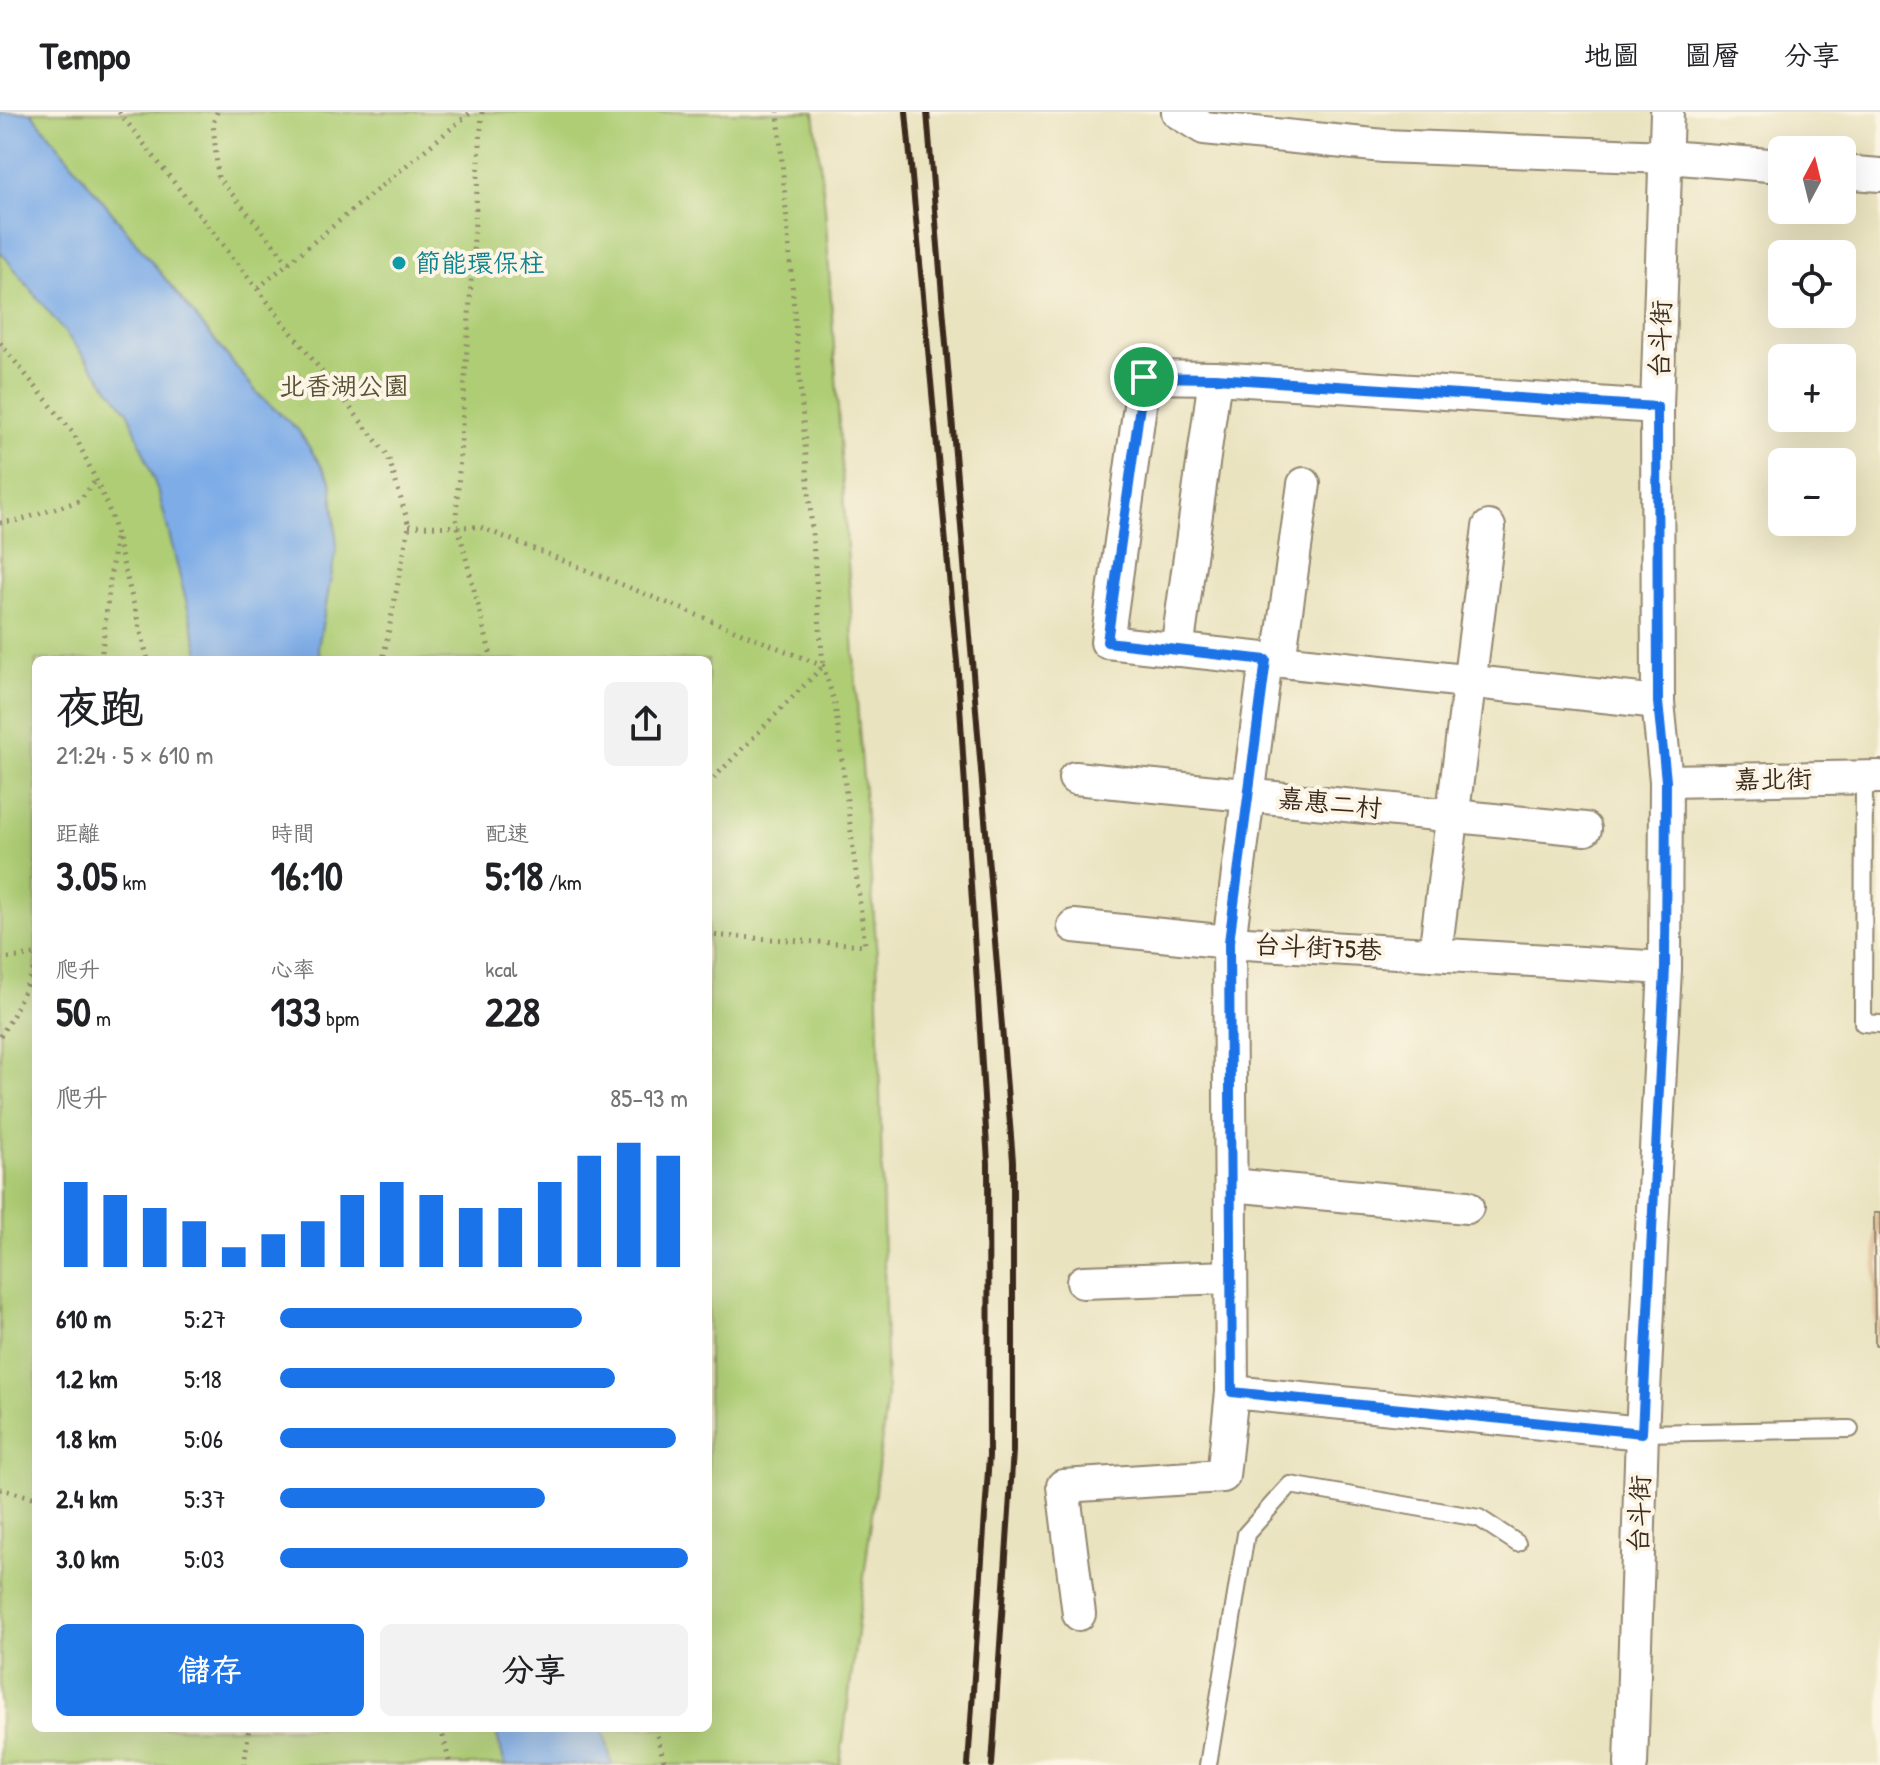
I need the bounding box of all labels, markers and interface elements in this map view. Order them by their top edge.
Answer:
text: Tempo [40,29,130,81]
text: 地圖 [1584,36,1640,74]
text: 圖層 [1684,36,1740,74]
text: 分享 [1784,36,1840,74]
north arrow [1768,136,1856,224]
map controls [1768,136,1856,536]
button: locate [1768,240,1856,328]
place label: 節能環保柱 [415,245,545,280]
marker: 節能環保柱 [390,254,408,272]
street label: 台斗街 [1641,299,1678,379]
pin [1110,343,1178,411]
button: + [1768,344,1856,432]
icon: arrive [1122,355,1166,399]
park label: 北香湖公園 [279,368,409,403]
button: − [1768,448,1856,536]
text: 夜跑 [56,677,144,737]
button: share [604,682,688,766]
text: 21:24 · 5 × 610 m [56,737,214,772]
street label: 嘉北街 [1734,760,1812,797]
street label: 嘉惠二村 [1277,780,1384,825]
text: 距離 [56,818,100,848]
text: 時間 [271,818,315,848]
text: 配速 [485,818,529,848]
text: 3.05 [56,848,117,902]
text: 16:10 [271,848,343,902]
text: 5:18 [485,848,543,902]
text: km [117,867,146,897]
text: /km [543,867,582,897]
street label: 台斗街75巷 [1253,926,1383,967]
text: 爬升 [56,954,100,984]
text: 心率 [271,954,315,984]
text: kcal [485,954,517,984]
text: 50 [56,984,91,1038]
text: 133 [271,984,321,1038]
text: 228 [485,984,540,1038]
text: m [91,1003,111,1033]
text: bpm [321,1003,360,1033]
text: 爬升 [56,1080,108,1115]
text: 85–93 m [610,1080,688,1115]
text: 610 m [56,1301,111,1336]
text: 5:27 [184,1301,226,1336]
text: 1.2 km [56,1361,118,1396]
text: 5:18 [184,1361,222,1396]
text: 1.8 km [56,1421,117,1456]
text: 5:06 [184,1421,223,1456]
street label: 台斗街 [1620,1474,1657,1554]
text: 2.4 km [56,1481,118,1516]
text: 5:37 [184,1481,226,1516]
text: 3.0 km [56,1541,119,1576]
text: 5:03 [184,1541,224,1576]
button: 儲存 [56,1624,364,1716]
button: 分享 [380,1624,688,1716]

